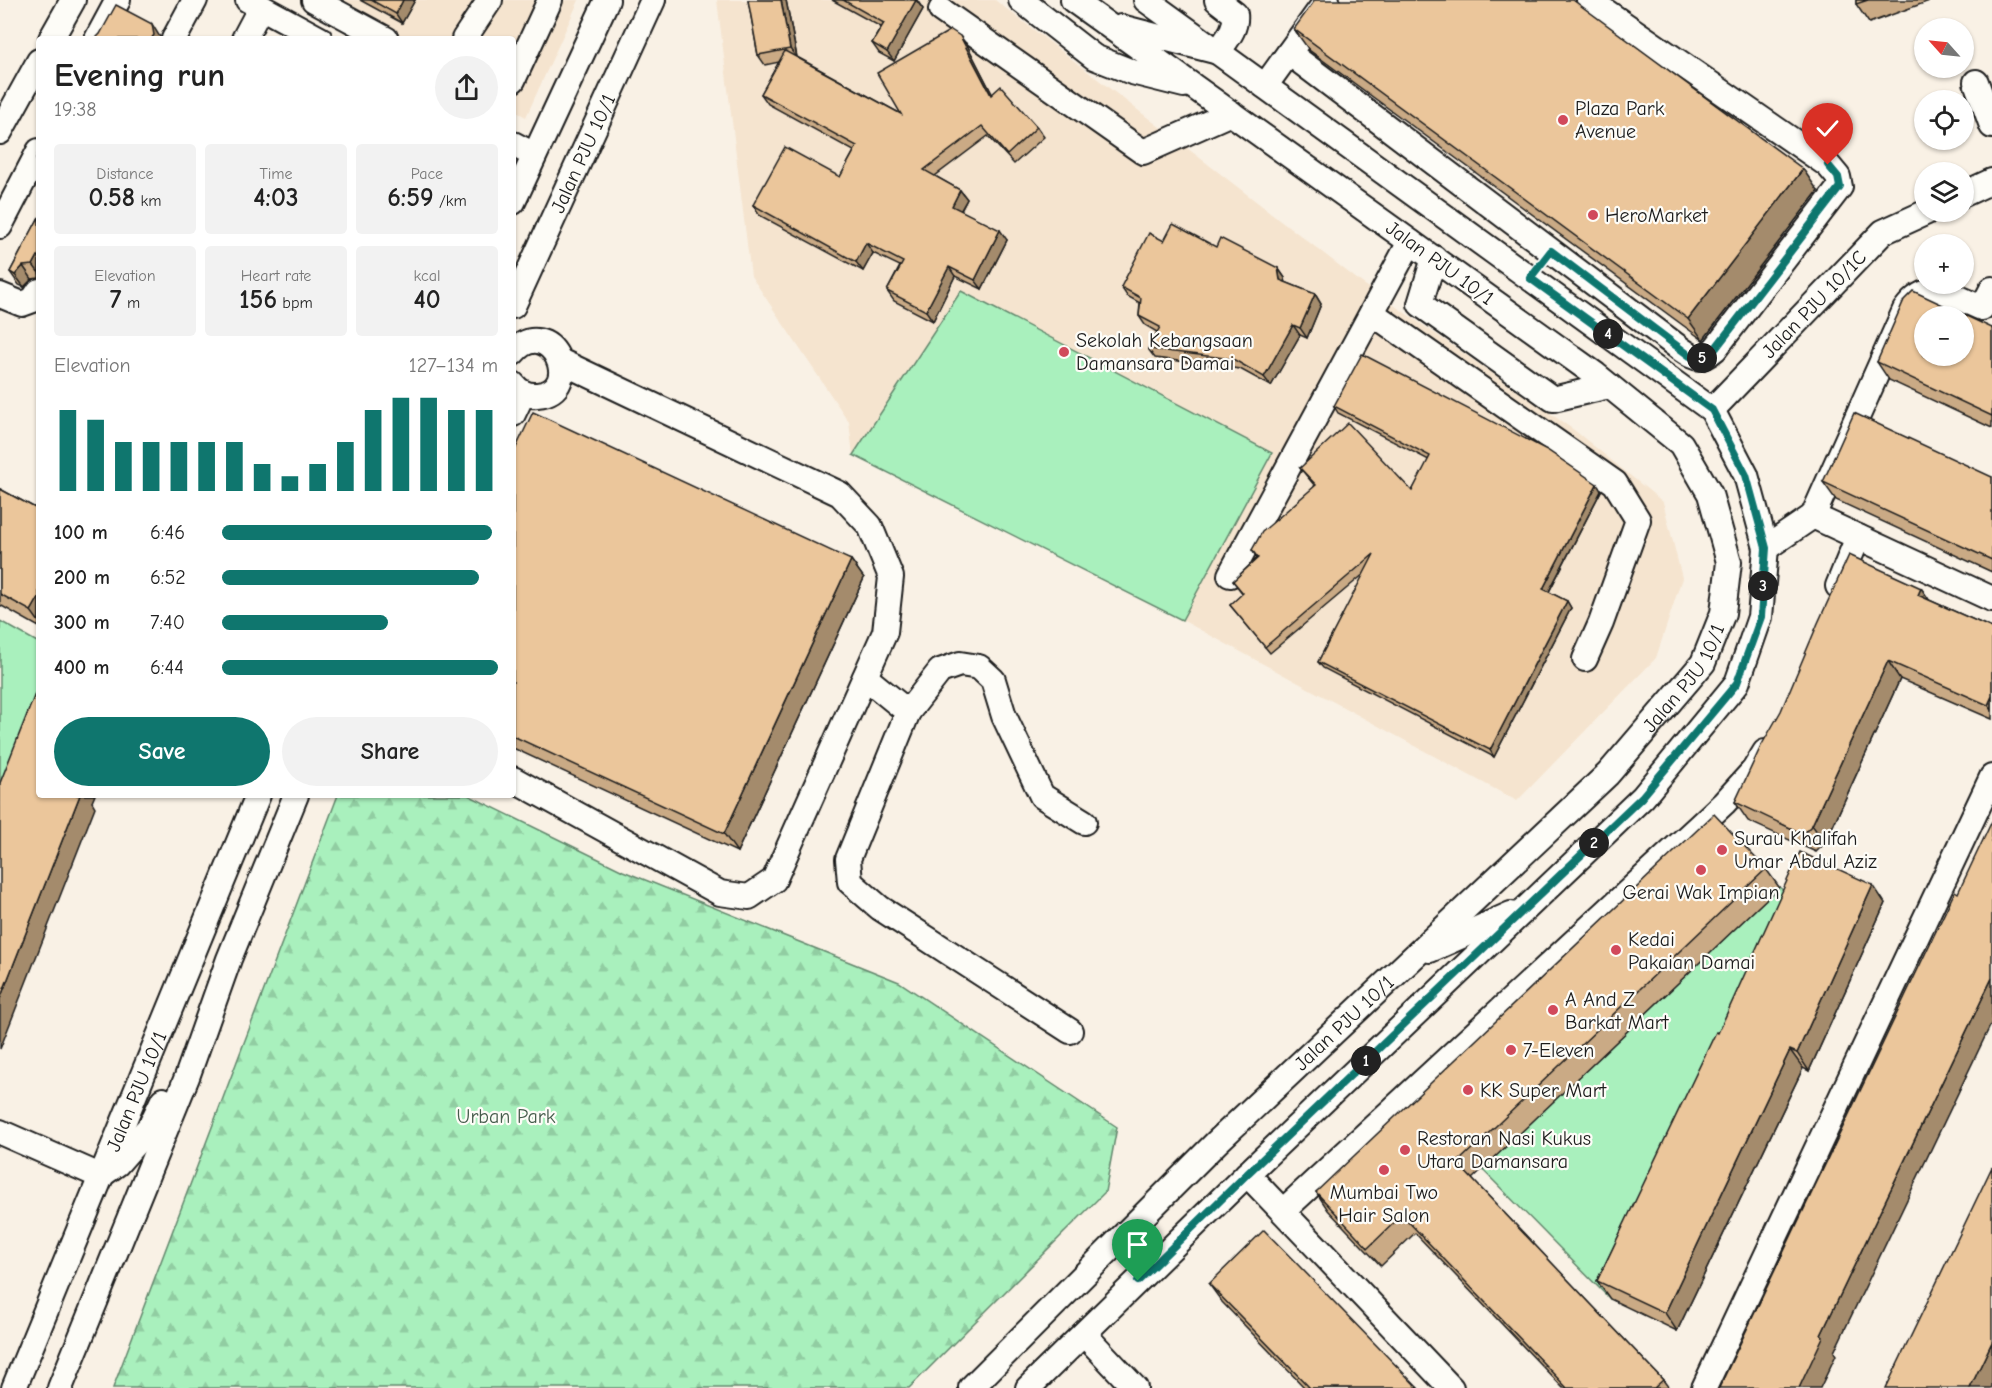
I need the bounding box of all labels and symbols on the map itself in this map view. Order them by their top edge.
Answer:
north arrow [1914,18,1974,78]
street label: Jalan PJU 10/1 [546,90,620,216]
place label: Plaza Park Avenue [1575,97,1665,143]
pin [1802,103,1853,165]
marker: Plaza Park Avenue [1556,113,1570,127]
place label: HeroMarket [1605,204,1709,227]
marker: HeroMarket [1586,208,1600,222]
street label: Jalan PJU 10/1 [1381,216,1499,310]
street label: Jalan PJU 10/1C [1757,245,1871,363]
pin: 4 [1593,319,1623,349]
place label: Sekolah Kebangsaan Damansara Damai [1076,329,1253,375]
pin: 5 [1687,343,1717,373]
marker: Sekolah Kebangsaan Damansara Damai [1057,345,1071,359]
pin: 3 [1748,571,1778,601]
street label: Jalan PJU 10/1 [1638,621,1729,737]
place label: Surau Khalifah Umar Abdul Aziz [1734,827,1877,873]
pin: 2 [1579,828,1609,858]
marker: Surau Khalifah Umar Abdul Aziz [1715,843,1729,857]
marker: Gerai Wak Impian [1694,863,1708,877]
place label: Gerai Wak Impian [1622,881,1780,904]
place label: Kedai Pakaian Damai [1628,928,1755,974]
marker: Kedai Pakaian Damai [1609,943,1623,957]
street label: Jalan PJU 10/1 [1289,970,1399,1074]
place label: A And Z Barkat Mart [1565,988,1670,1034]
marker: A And Z Barkat Mart [1546,1003,1560,1017]
street label: Jalan PJU 10/1 [101,1028,171,1155]
place label: 7-Eleven [1523,1039,1594,1062]
marker: 7-Eleven [1504,1043,1518,1057]
pin: 1 [1351,1046,1381,1076]
place label: KK Super Mart [1480,1079,1608,1102]
marker: KK Super Mart [1461,1083,1475,1097]
park label: Urban Park [457,1105,556,1128]
place label: Restoran Nasi Kukus Utara Damansara [1417,1127,1591,1173]
marker: Restoran Nasi Kukus Utara Damansara [1398,1143,1412,1157]
marker: Mumbai Two Hair Salon [1377,1163,1391,1177]
place label: Mumbai Two Hair Salon [1330,1181,1438,1227]
pin [1112,1219,1163,1281]

